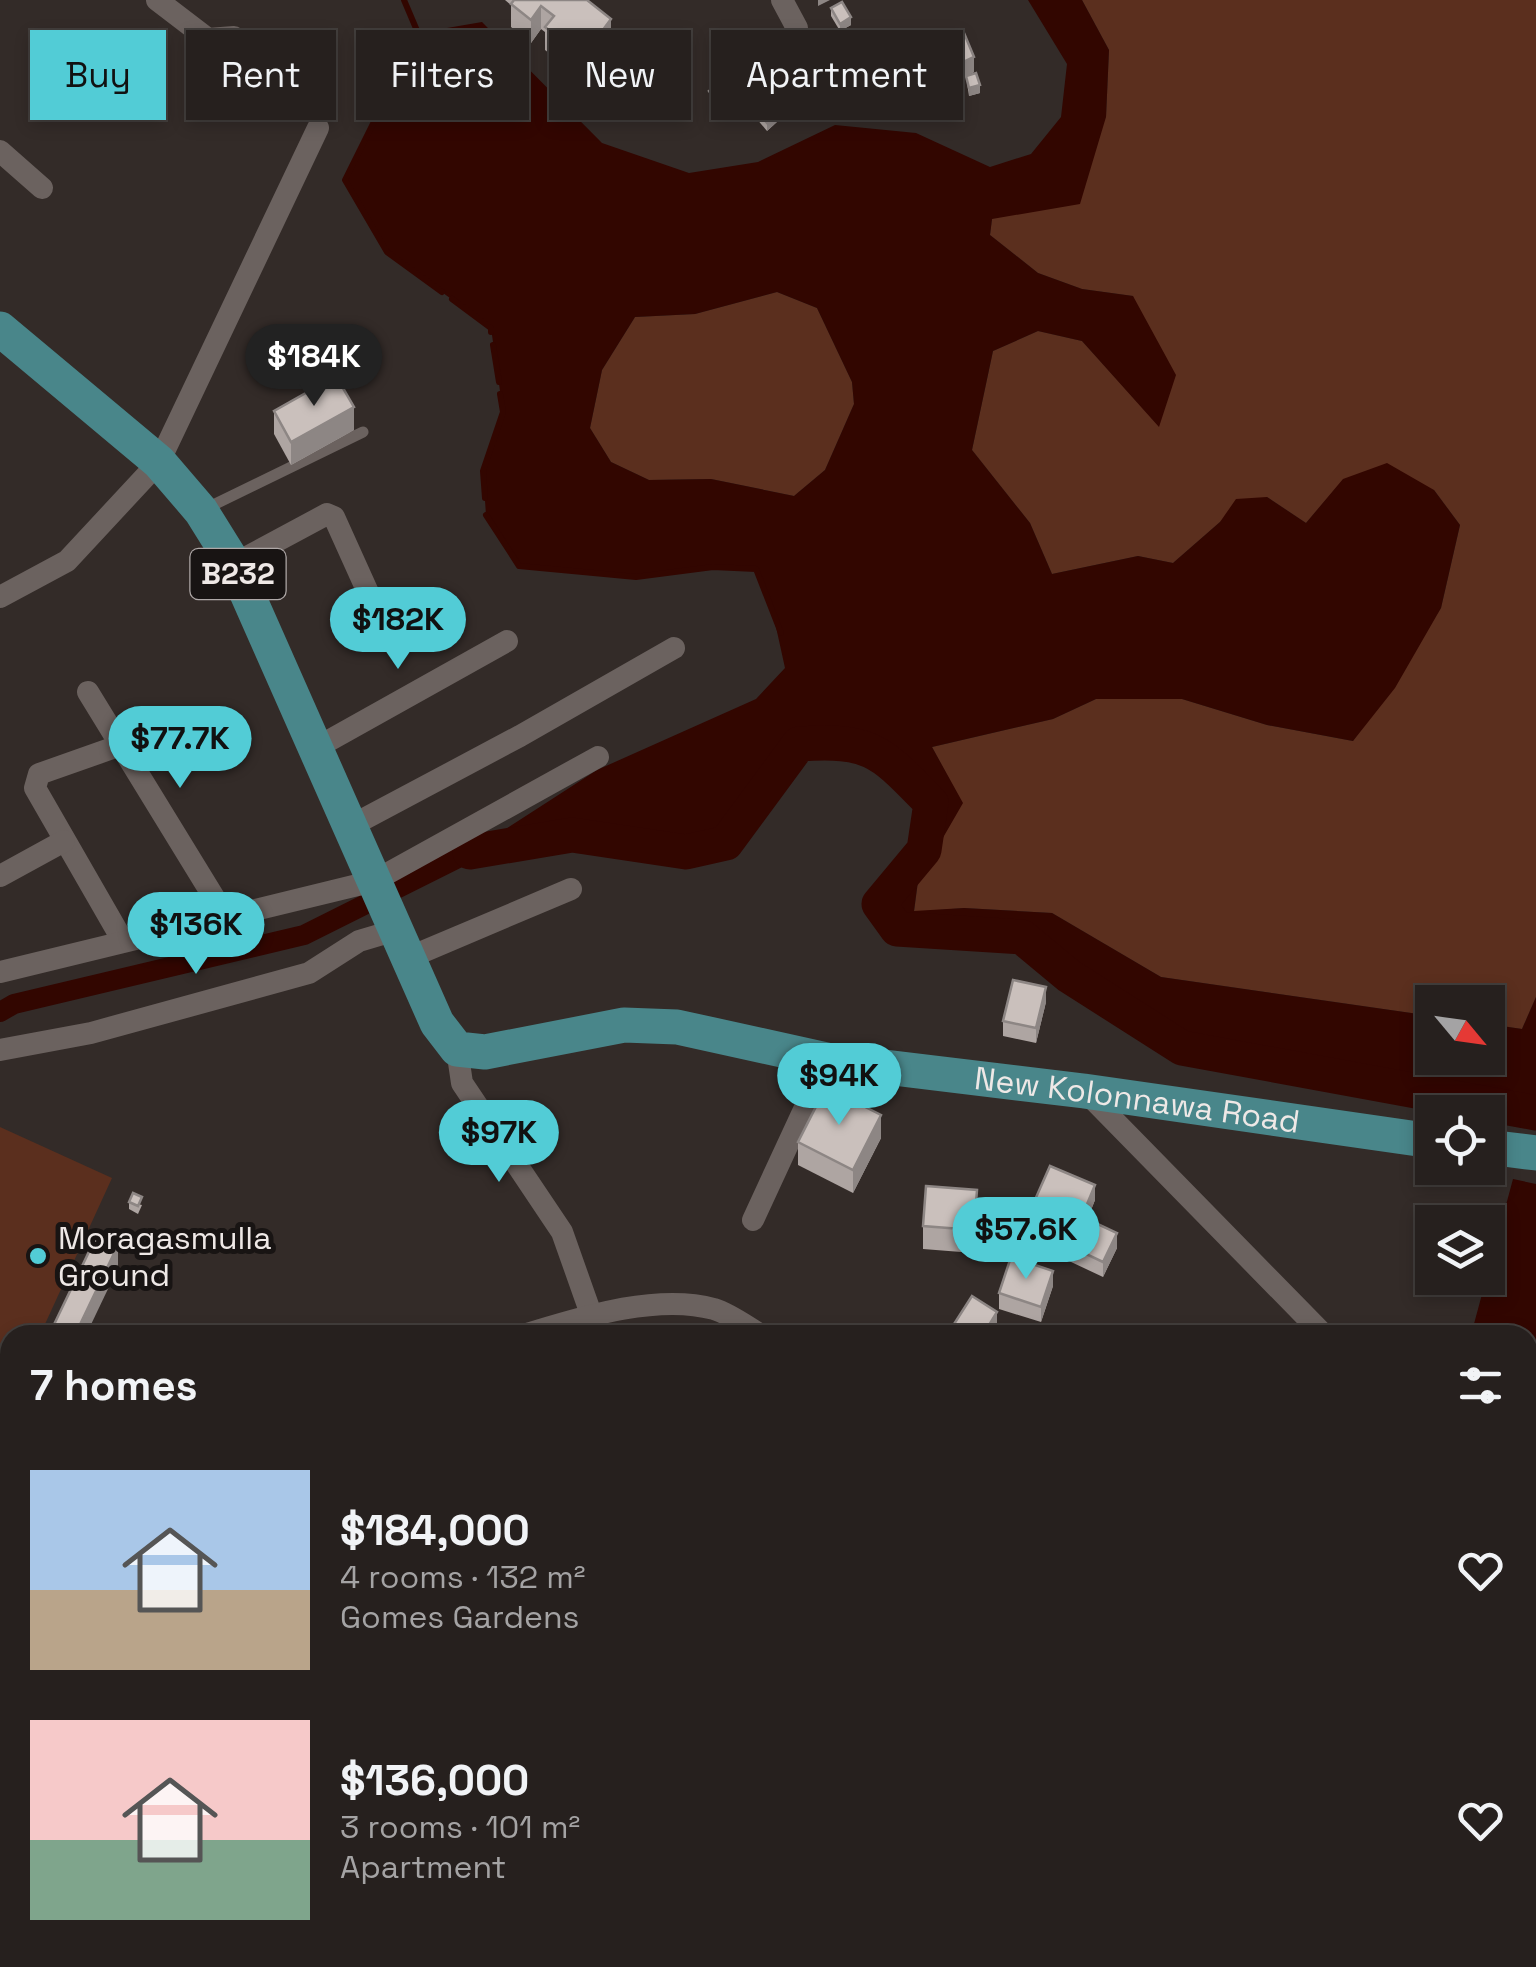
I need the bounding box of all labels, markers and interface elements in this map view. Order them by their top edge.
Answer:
chip: Buy [30,30,166,120]
chip: Rent [186,30,336,120]
chip: Filters [356,30,529,120]
chip: New [549,30,691,120]
chip: Apartment [711,30,963,120]
pin: $184K [244,324,384,409]
text: $184K [267,336,361,376]
road number: B232 [190,549,286,599]
pin: $182K [328,587,468,672]
text: $182K [352,599,444,639]
pin: $77.7K [99,706,261,791]
text: $77.7K [131,718,229,758]
pin: $136K [126,892,266,977]
text: $136K [149,904,243,944]
north arrow [1415,985,1505,1075]
map controls [1415,985,1505,1295]
pin: $94K [780,1043,898,1128]
text: $94K [799,1055,879,1095]
street label: New Kolonnawa Road [972,1058,1302,1142]
button: locate [1415,1095,1505,1185]
pin: $97K [440,1100,558,1185]
text: $97K [461,1112,537,1152]
pin: $57.6K [945,1197,1107,1282]
button: layers [1415,1205,1505,1295]
text: $57.6K [975,1209,1077,1249]
place label: Moragasmulla Ground [58,1218,272,1295]
marker: Moragasmulla Ground [27,1245,49,1267]
icon: filters [1453,1358,1508,1413]
text: 7 homes [30,1359,198,1412]
text: $184,000 [340,1504,530,1557]
icon: home [110,1510,230,1630]
icon: heart [1453,1543,1508,1598]
text: 4 rooms · 132 m² [340,1557,586,1597]
text: Gomes Gardens [340,1597,580,1637]
text: $136,000 [340,1754,529,1807]
icon: home [110,1760,230,1880]
icon: heart [1453,1793,1508,1848]
text: 3 rooms · 101 m² [340,1807,580,1847]
text: Apartment [340,1847,506,1887]

